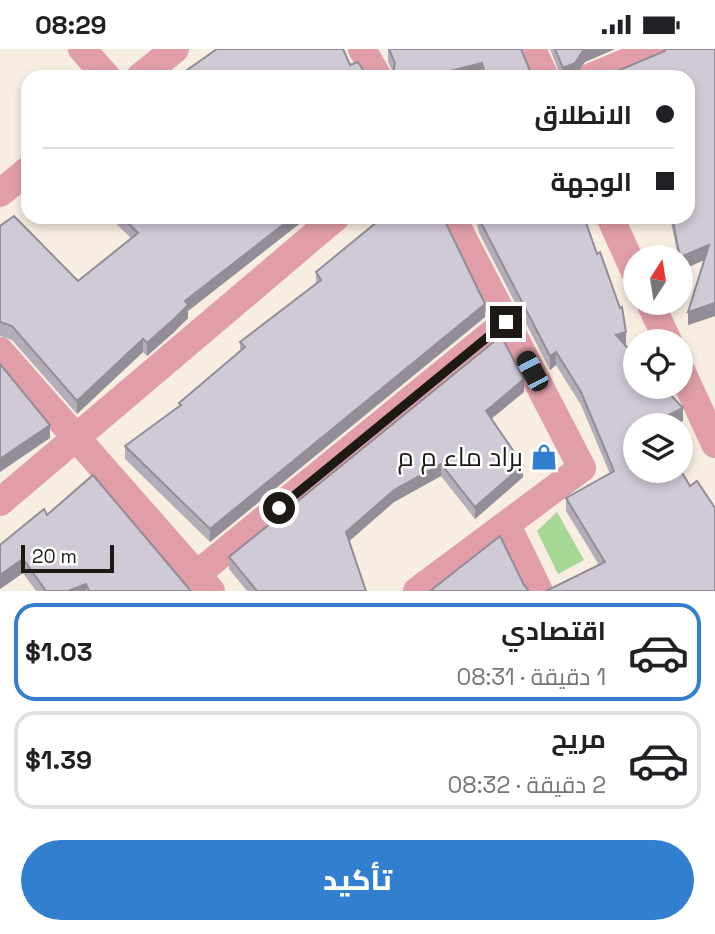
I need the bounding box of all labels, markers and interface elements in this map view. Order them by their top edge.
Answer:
text: 08:29 [35,8,107,42]
text: الانطلاق [534,98,632,132]
text: الوجهة [551,165,632,199]
north arrow [623,245,693,315]
map controls [623,245,693,483]
route end [490,306,522,338]
button: locate [623,329,693,399]
car [513,348,552,394]
button: layers [623,413,693,483]
place label: براد ماء م م [398,440,523,475]
shop icon: براد ماء م م [529,442,559,472]
route start [263,492,295,524]
scale bar [21,542,114,574]
text: 20 m [32,544,77,569]
text: اقتصادي [501,614,606,648]
icon: car [627,621,690,684]
text: $1.03 [25,635,93,669]
text: 1 دقيقة · 08:31 [456,662,606,692]
text: مريح [551,722,606,756]
icon: car [627,729,690,792]
text: $1.39 [25,743,92,777]
text: 2 دقيقة · 08:32 [448,770,606,800]
button: تأكيد [21,840,694,920]

